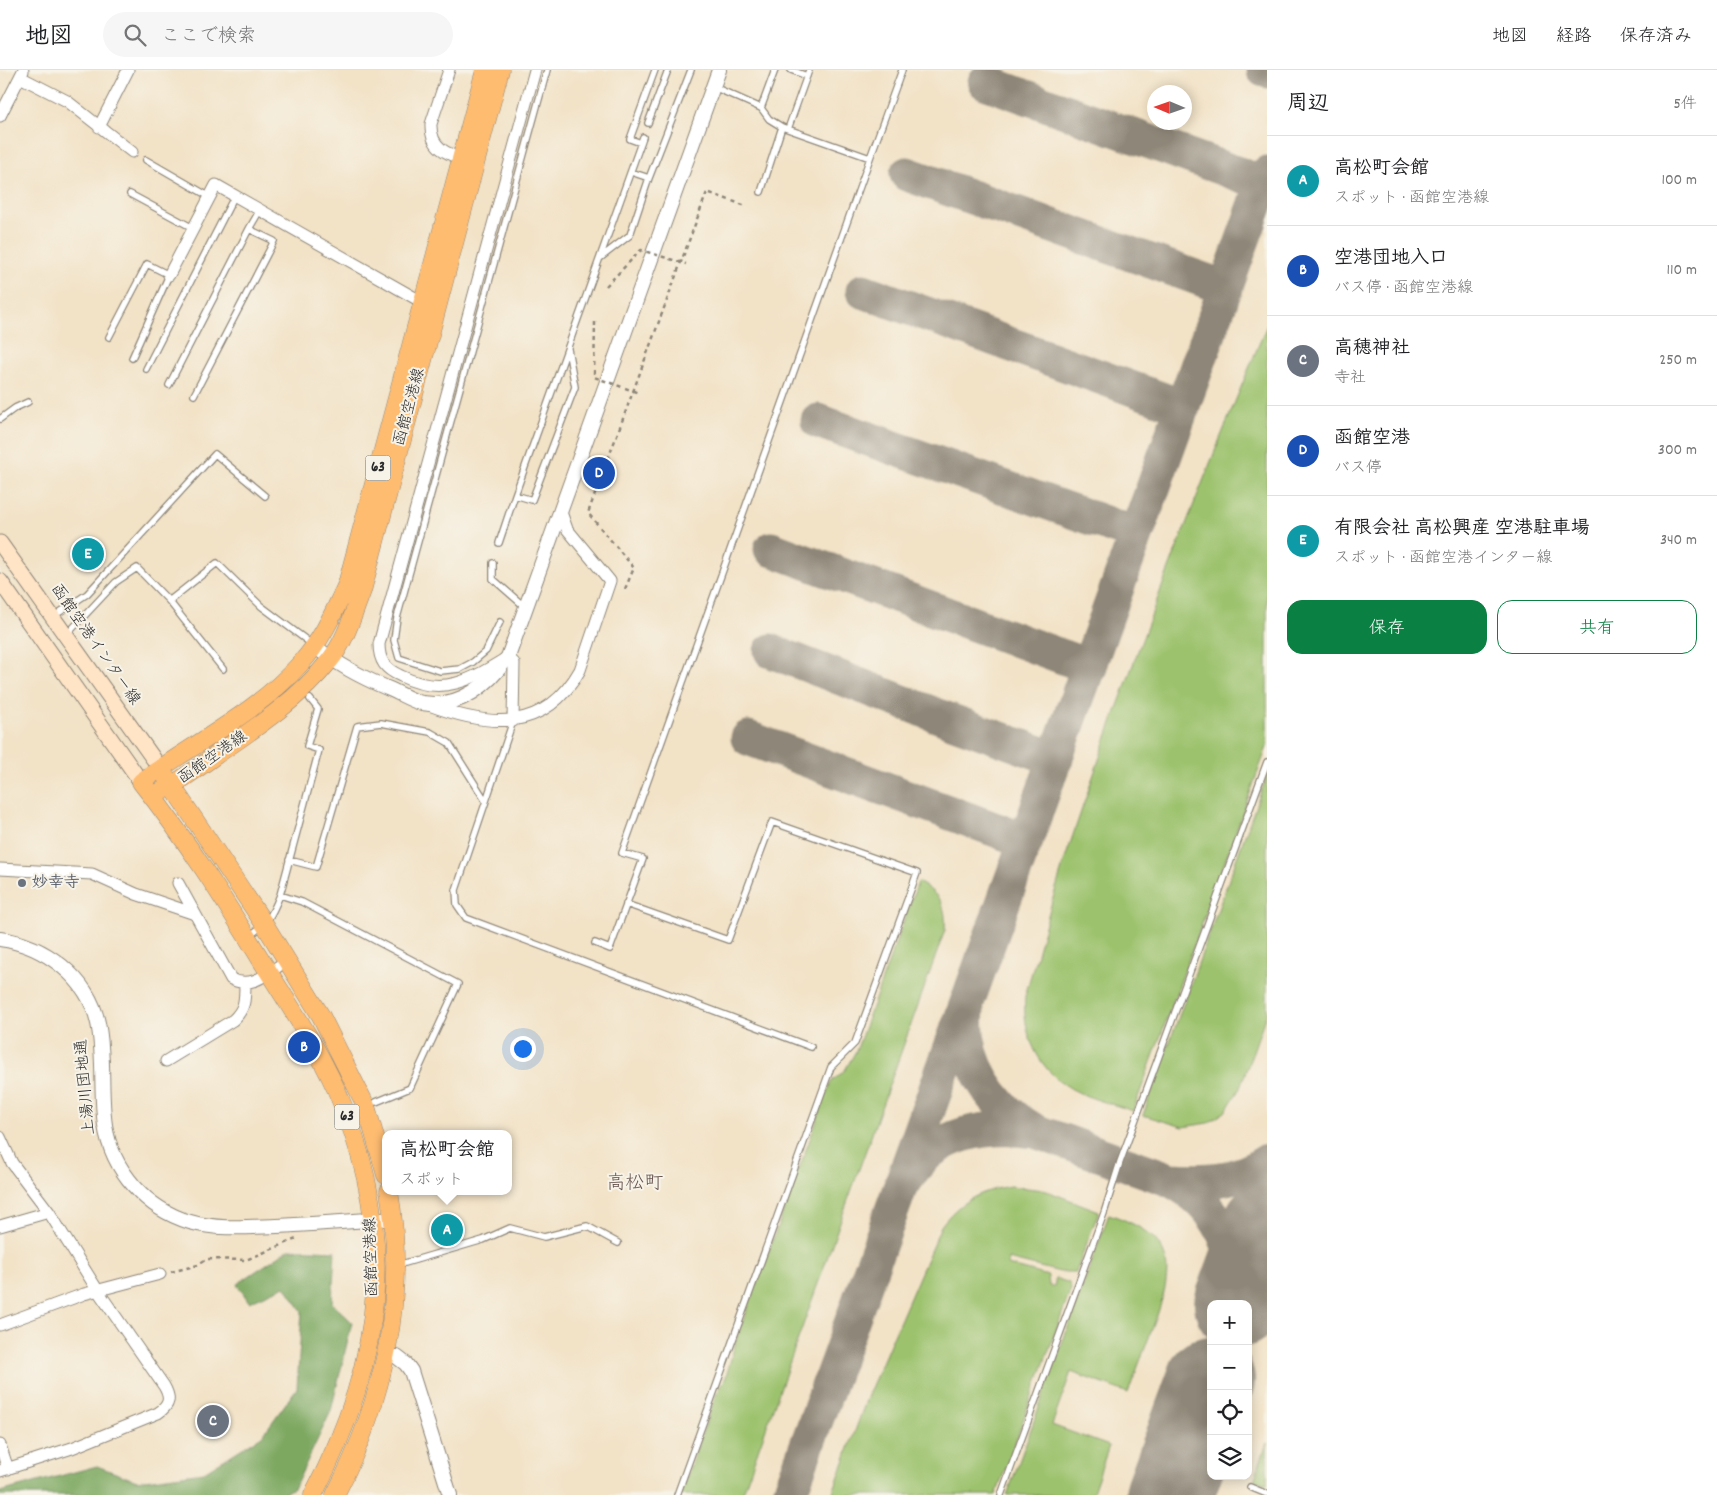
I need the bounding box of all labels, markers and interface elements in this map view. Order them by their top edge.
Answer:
search box [103,12,453,57]
text: 地図 [25,21,73,55]
icon: search [121,21,149,49]
text: ここで検索 [161,24,256,51]
text: 地図 [1492,25,1528,50]
text: 経路 [1556,25,1592,50]
text: 保存済み [1620,25,1692,50]
north arrow [1147,85,1192,130]
text: 周辺 [1287,90,1329,120]
text: 5件 [1674,93,1697,116]
text: 高松町会館 [1334,156,1429,183]
text: A [1299,169,1307,192]
text: 100 m [1661,169,1697,192]
text: スポット · 函館空港線 [1334,187,1489,210]
text: 空港団地入口 [1334,246,1448,273]
text: B [1299,259,1307,282]
text: 110 m [1667,259,1697,282]
text: バス停 · 函館空港線 [1334,277,1473,300]
text: 高穂神社 [1334,336,1410,363]
text: C [1299,349,1307,372]
text: 250 m [1659,349,1697,372]
street label: 函館空港線 [389,365,431,449]
text: 寺社 [1334,367,1366,390]
text: 函館空港 [1334,426,1410,453]
text: D [1299,439,1307,462]
text: 300 m [1658,439,1697,462]
pin: D [583,454,615,492]
road number: 63 [366,456,390,480]
text: バス停 [1334,457,1382,480]
text: 有限会社 高松興産 空港駐車場 [1334,516,1590,543]
text: E [1299,529,1307,552]
text: 340 m [1660,529,1697,552]
pin: E [72,535,104,573]
text: スポット · 函館空港インター線 [1334,547,1552,570]
street label: 函館空港インター線 [44,580,146,710]
button: 保存 [1287,600,1487,654]
button: 共有 [1497,600,1697,654]
street label: 函館空港線 [174,726,252,790]
place label: 妙幸寺 [32,872,80,895]
marker: 妙幸寺 [16,877,28,889]
pin: B [288,1028,320,1066]
your location [510,1036,536,1062]
street label: 上湯川団地通 [70,1038,102,1136]
road number: 63 [334,1104,360,1130]
popup [382,1130,512,1195]
text: 高松町会館 [399,1138,495,1165]
text: スポット [399,1169,464,1192]
district label: 高松町 [606,1171,664,1198]
pin: A [431,1211,463,1249]
street label: 函館空港線 [359,1217,385,1297]
map controls [1207,1300,1252,1480]
button: + [1207,1300,1252,1345]
button: − [1207,1345,1252,1390]
button: locate [1207,1390,1252,1435]
pin: C [197,1402,229,1440]
button: layers [1207,1435,1252,1480]

